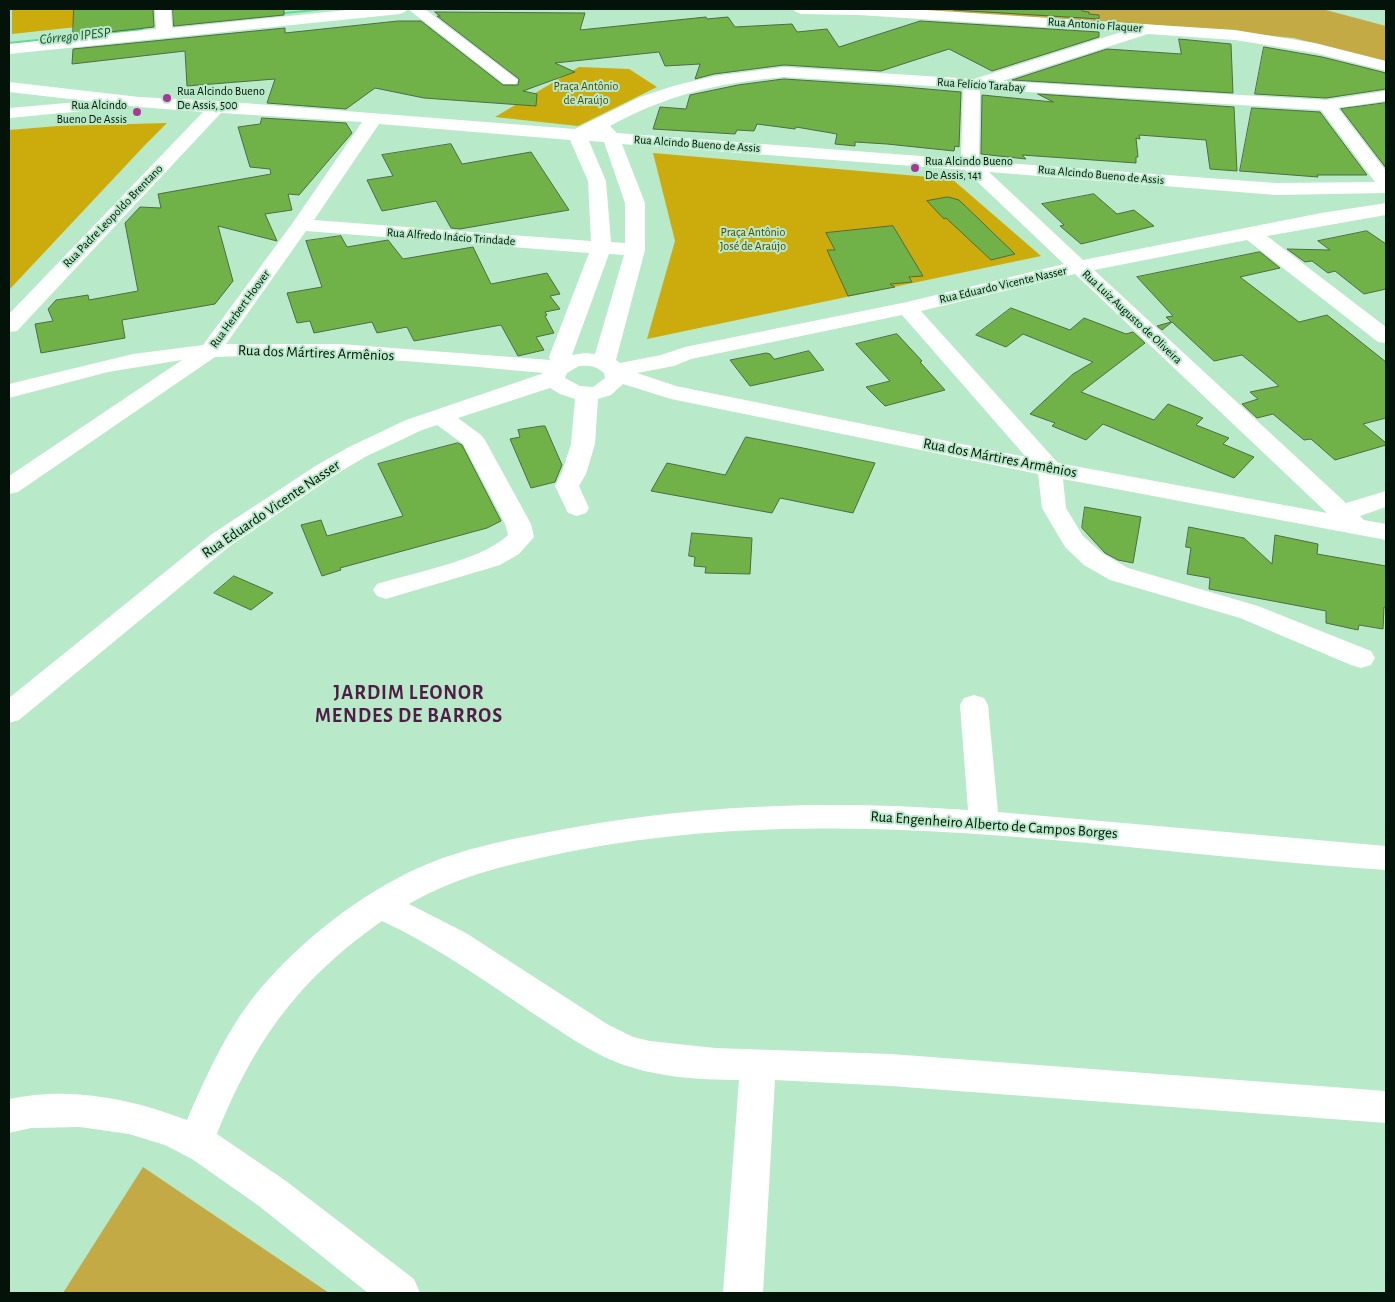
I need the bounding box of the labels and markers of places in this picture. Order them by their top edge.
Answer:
place label: Rua Alcindo Bueno De Assis, 500 [177,84,265,112]
marker: Rua Alcindo Bueno De Assis, 500 [161,92,173,104]
place label: Rua Alcindo Bueno De Assis [56,98,127,126]
marker: Rua Alcindo Bueno De Assis [131,106,143,118]
place label: Rua Alcindo Bueno De Assis, 141 [925,154,1013,182]
marker: Rua Alcindo Bueno De Assis, 141 [909,162,921,174]

